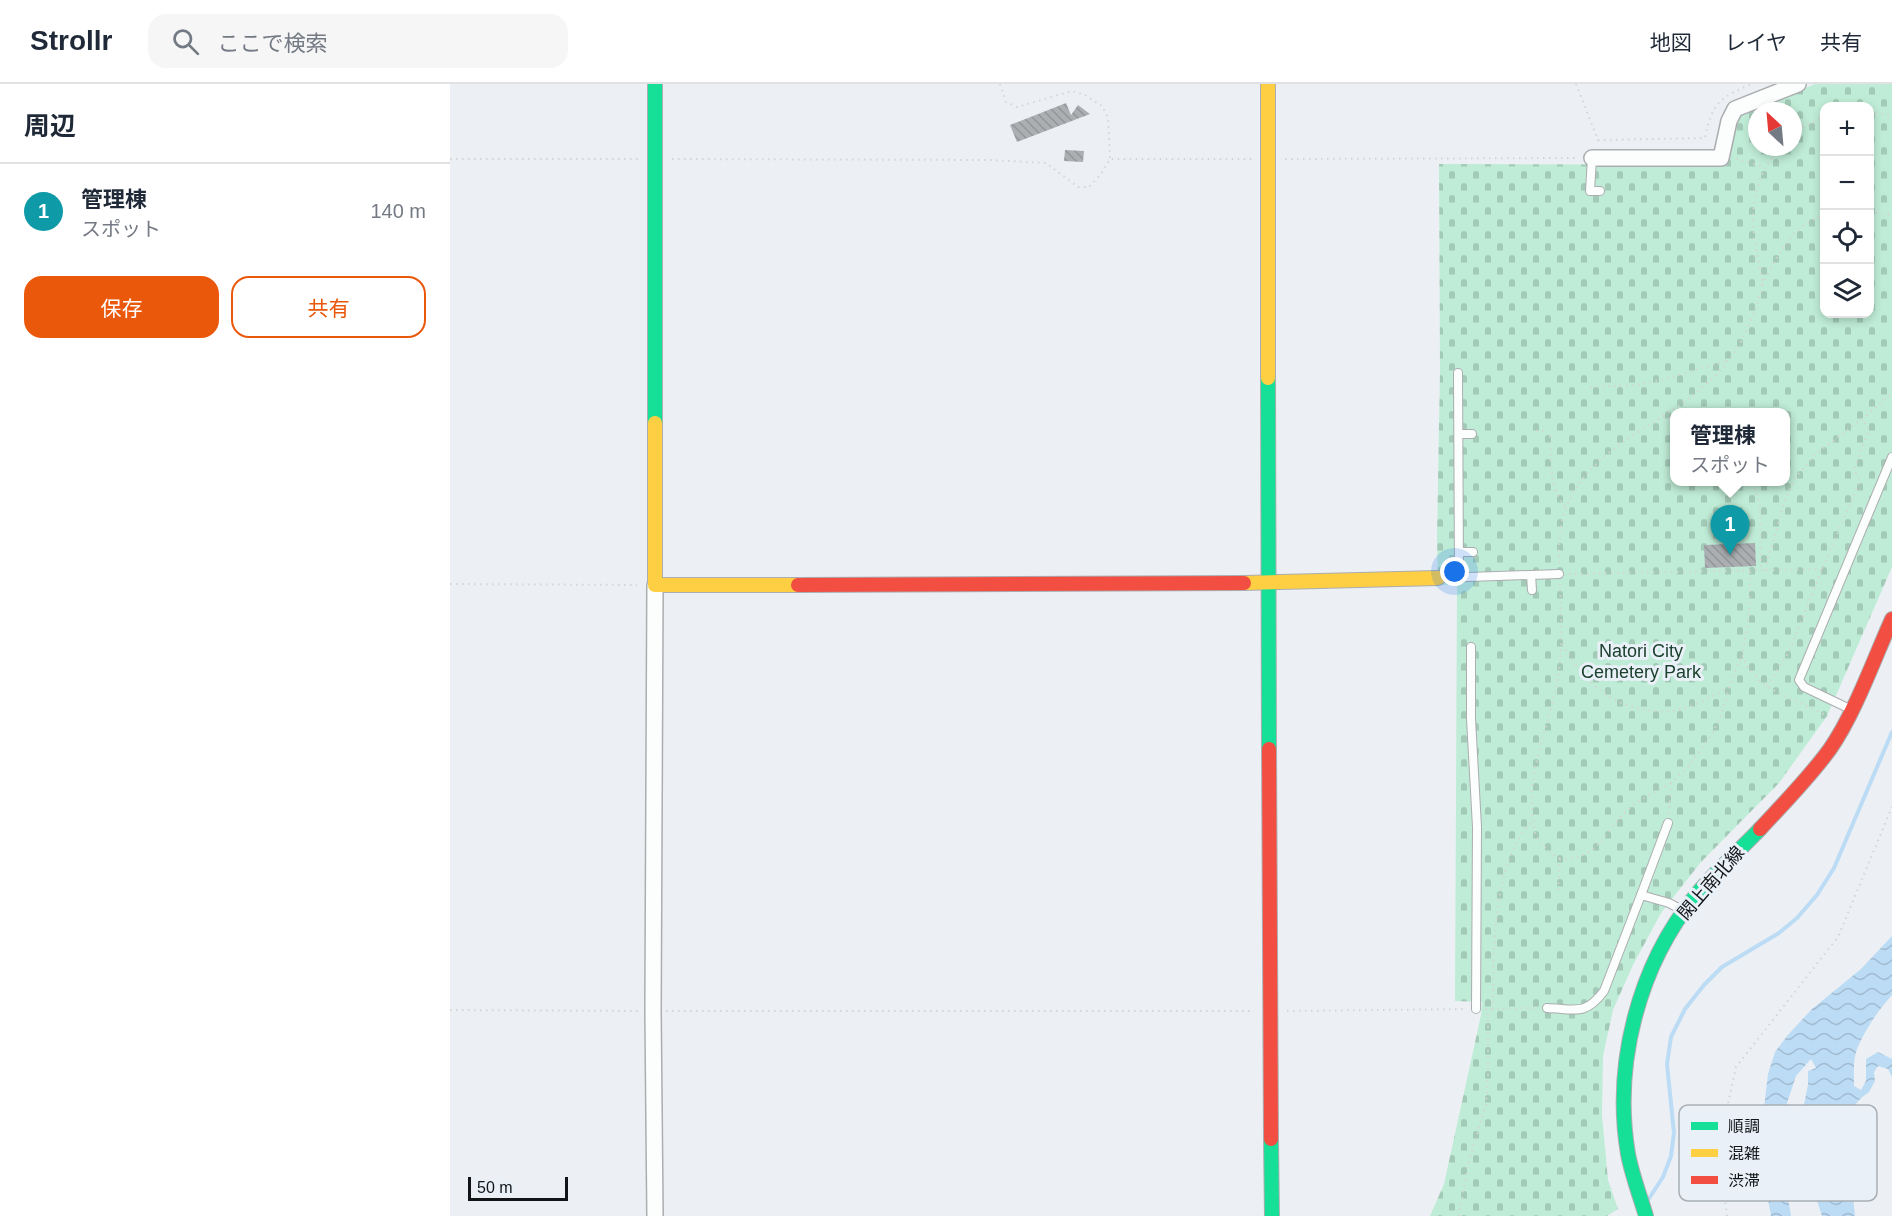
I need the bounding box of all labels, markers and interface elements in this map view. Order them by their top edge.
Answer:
search box [148,14,568,68]
text: Strollr [30,25,112,56]
icon: search [169,25,202,58]
text: ここで検索 [217,31,327,56]
text: 地図 [1650,31,1692,54]
text: レイヤ [1725,31,1787,54]
text: 共有 [1820,31,1862,54]
north arrow [1748,102,1802,156]
map controls [1820,102,1874,318]
button: + [1820,102,1874,156]
text: 周辺 [24,111,76,141]
button: − [1820,156,1874,210]
text: 管理棟 [81,187,147,212]
text: 1 [38,200,49,222]
text: 140 m [370,200,426,222]
button: locate [1820,210,1874,264]
text: スポット [81,218,161,240]
button: layers [1820,264,1874,318]
button: 保存 [24,276,219,338]
button: 共有 [231,276,426,338]
popup [1670,408,1790,486]
text: 管理棟 [1690,423,1756,448]
text: スポット [1690,454,1770,476]
pin: 1 [1710,506,1750,555]
your location [1440,557,1469,586]
park label: Natori City Cemetery Park [1581,641,1702,682]
street label: 閖上南北線 [1674,842,1748,924]
legend [1679,1105,1877,1201]
text: 順調 [1728,1118,1760,1135]
text: 混雑 [1728,1145,1760,1162]
text: 渋滞 [1728,1172,1760,1189]
scale bar [468,1174,568,1202]
text: 50 m [477,1179,513,1196]

